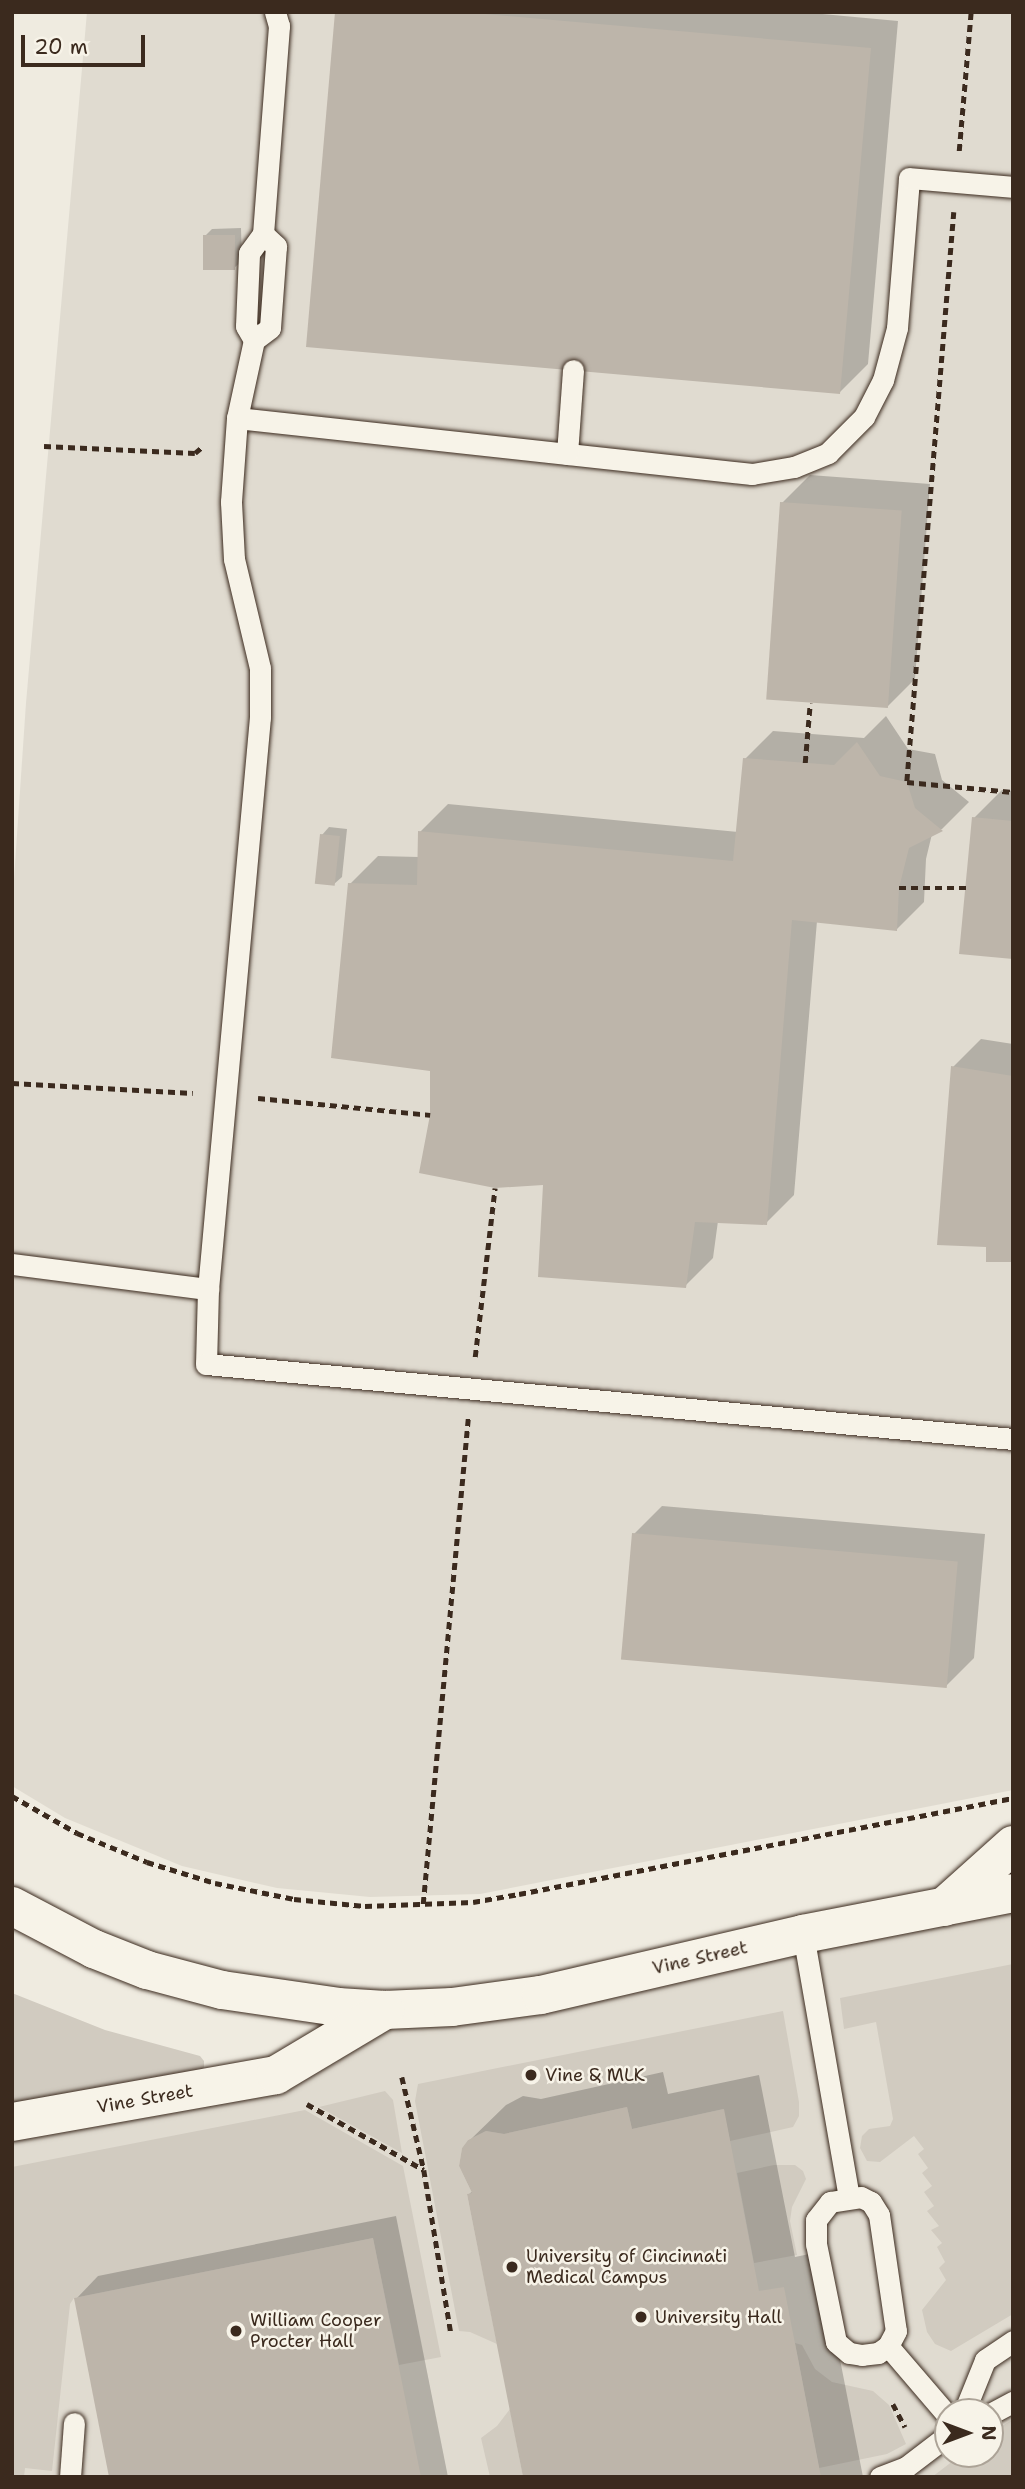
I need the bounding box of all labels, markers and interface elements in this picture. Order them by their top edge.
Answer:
scale bar [24,21,149,65]
text: 20 m [34,33,88,61]
street label: Vine Street [650,1937,750,1979]
place label: Vine & MLK [545,2064,645,2086]
marker: Vine & MLK [523,2067,539,2083]
street label: Vine Street [95,2080,195,2118]
place label: University of Cincinnati Medical Campus [526,2246,727,2288]
marker: University of Cincinnati Medical Campus [504,2259,520,2275]
place label: University Hall [655,2306,782,2328]
marker: University Hall [633,2309,649,2325]
place label: William Cooper Procter Hall [250,2310,381,2352]
marker: William Cooper Procter Hall [228,2323,244,2339]
north arrow [934,2398,1004,2468]
text: N [976,2425,1001,2441]

